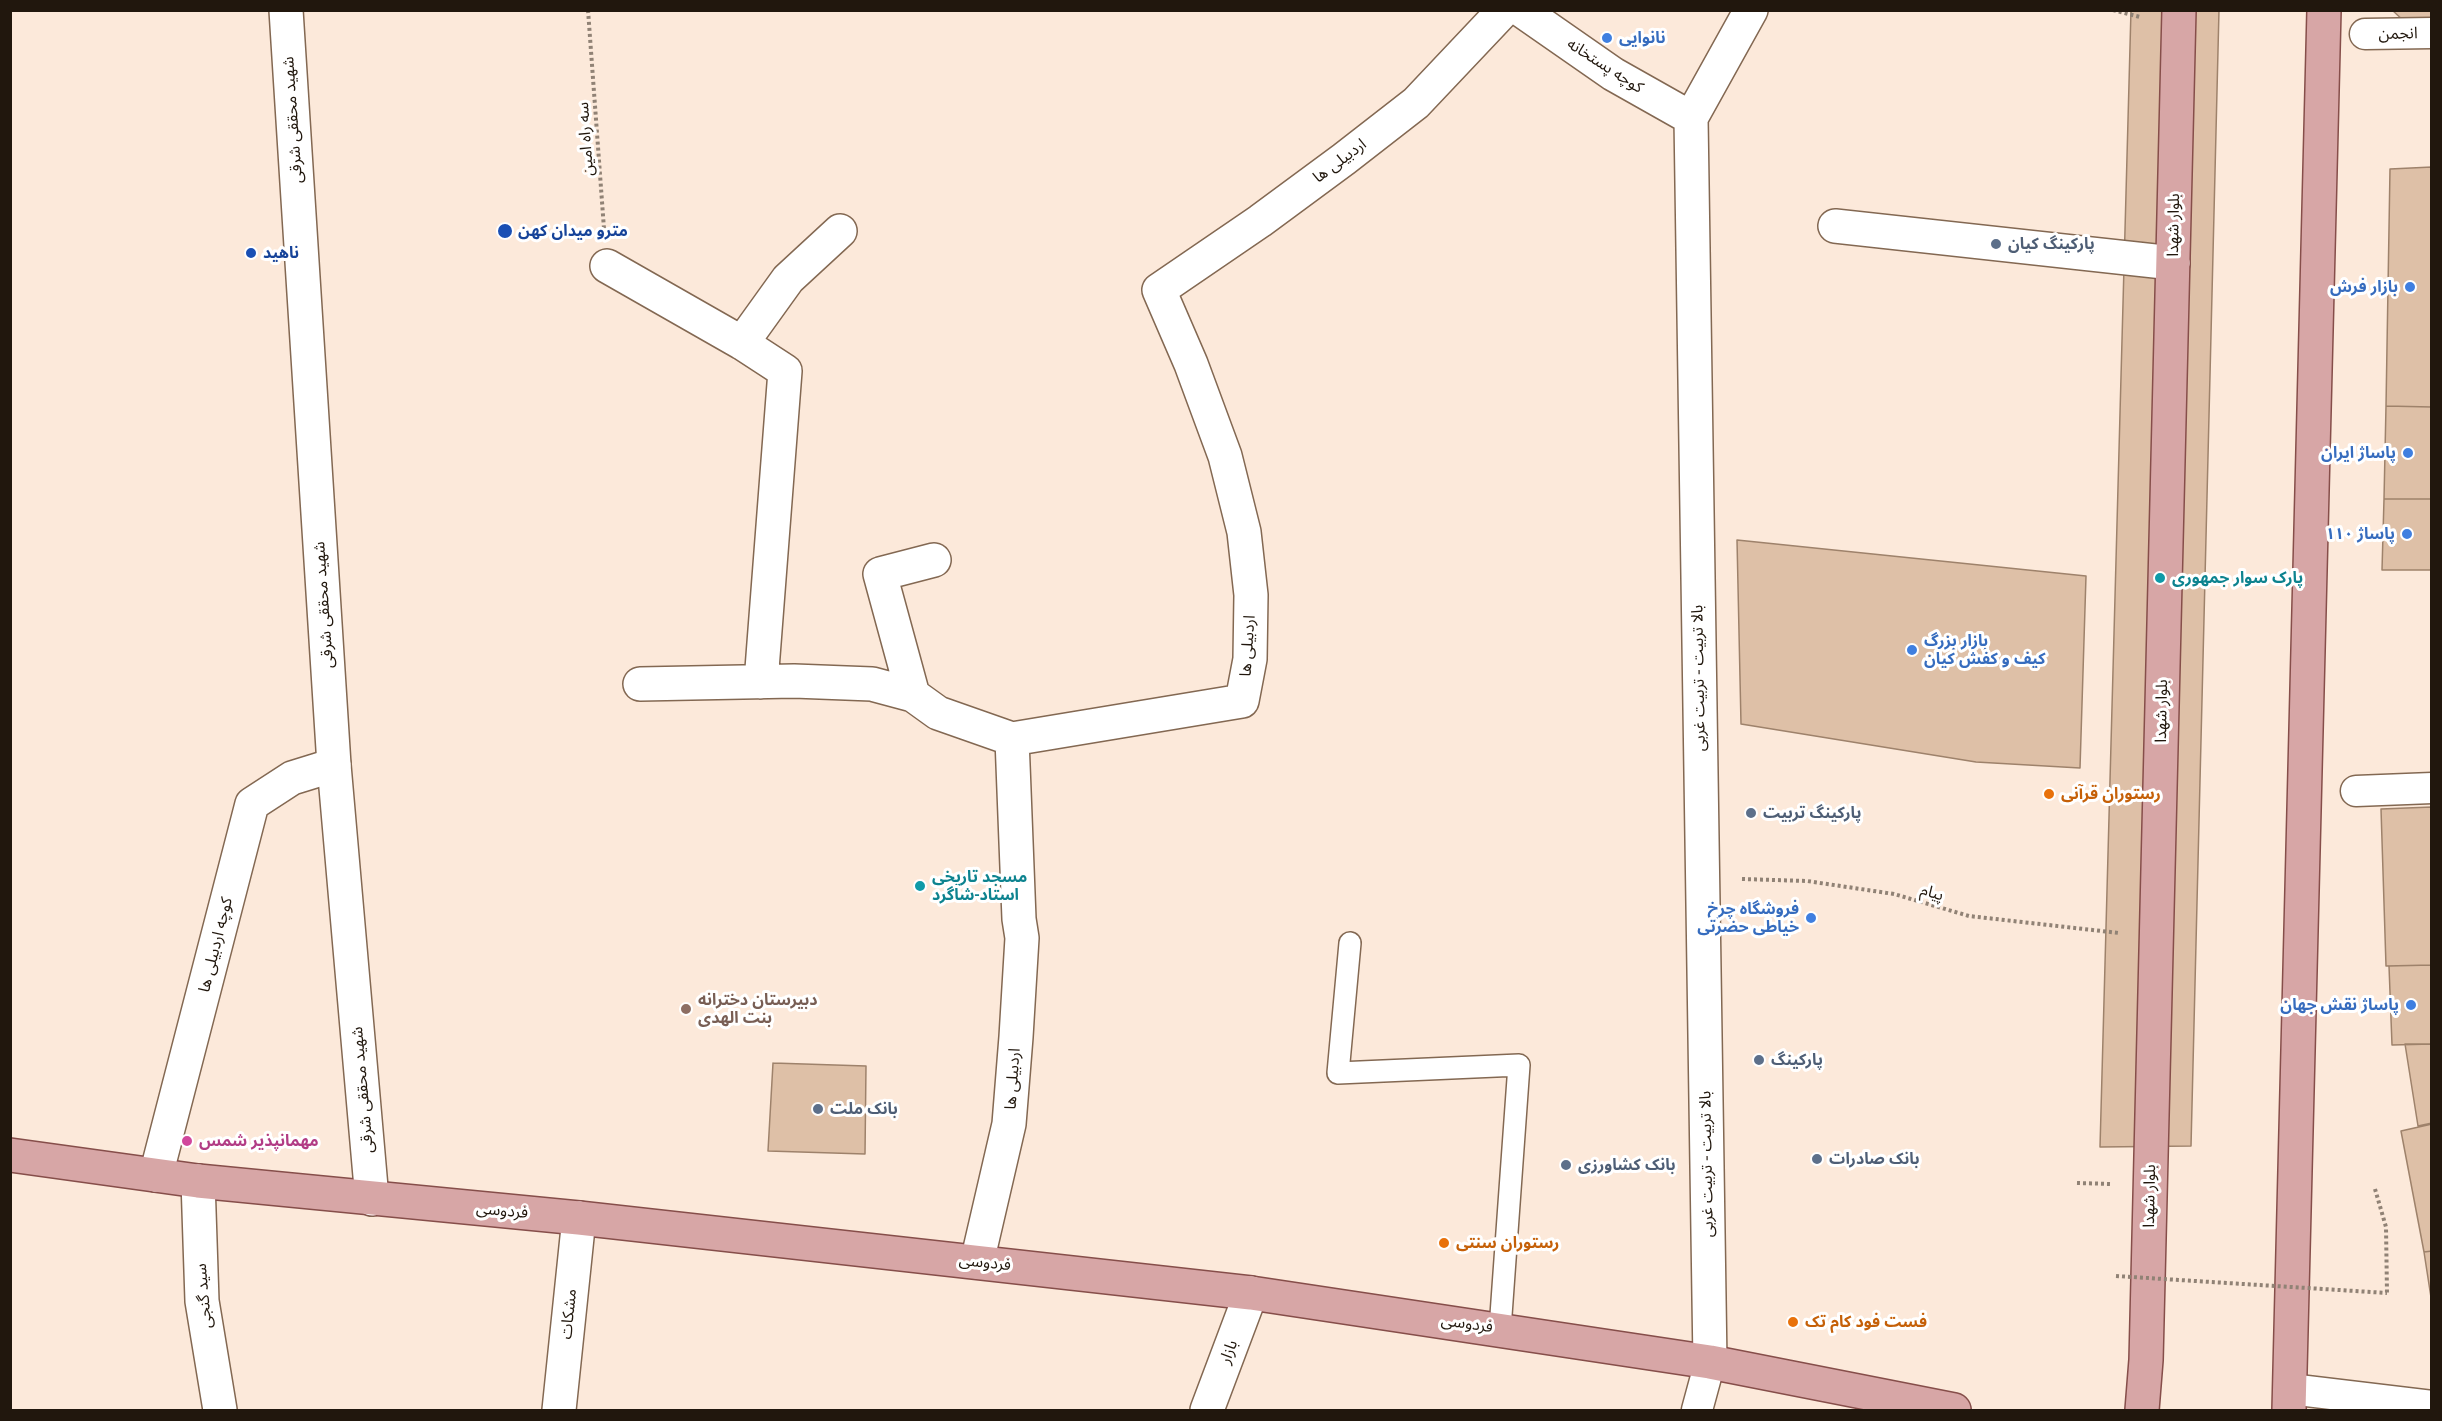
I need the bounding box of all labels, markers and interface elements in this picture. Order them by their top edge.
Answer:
street label: انجمن [2378,24,2418,44]
place label: نانوایی [1619,28,1666,48]
marker: نانوایی [1600,31,1614,45]
street label: کوچه پستخانه [1563,34,1647,98]
street label: شهید محققی شرقی [279,56,307,184]
street label: سه راه امین [574,101,598,177]
street label: اردبیلی ها [1310,135,1370,187]
street label: بلوار شهدا [2164,193,2184,257]
place label: مترو میدان کهن [518,221,628,241]
marker: مترو میدان کهن [496,222,514,240]
place label: پارکینگ کیان [2008,234,2095,254]
marker: پارکینگ کیان [1989,237,2003,251]
place label: ناهید [263,243,299,263]
marker: ناهید [244,246,258,260]
place label: بازار فرش [2330,277,2398,297]
marker: بازار فرش [2403,280,2417,294]
place label: پاساژ ایران [2321,443,2396,463]
marker: پاساژ ایران [2401,446,2415,460]
place label: پاساژ ۱۱۰ [2326,524,2395,544]
marker: پاساژ ۱۱۰ [2400,527,2414,541]
street label: شهید محققی شرقی [310,541,338,669]
place label: پارک سوار جمهوری [2172,568,2303,588]
marker: پارک سوار جمهوری [2153,571,2167,585]
street label: بالا تربیت - تربیت غربی [1688,605,1710,751]
street label: اردبیلی ها [1236,615,1260,677]
place label: بازار بزرگ کیف و کفش کیان [1924,631,2046,669]
marker: بازار بزرگ کیف و کفش کیان [1905,643,1919,657]
street label: بلوار شهدا [2152,679,2172,743]
place label: رستوران قرآنی [2061,784,2161,804]
marker: رستوران قرآنی [2042,787,2056,801]
place label: پارکینگ تربیت [1763,803,1861,823]
marker: پارکینگ تربیت [1744,806,1758,820]
place label: مسجد تاریخی استاد-شاگرد [932,867,1027,905]
marker: مسجد تاریخی استاد-شاگرد [913,879,927,893]
street label: پیام [1918,881,1946,905]
street label: کوچه اردبیلی ها [195,896,237,994]
place label: فروشگاه چرخ خیاطی حضرتی [1697,899,1799,937]
marker: فروشگاه چرخ خیاطی حضرتی [1804,911,1818,925]
place label: دبیرستان دخترانه بنت الهدی [698,990,817,1028]
place label: پاساژ نقش جهان [2280,995,2399,1015]
marker: پاساژ نقش جهان [2404,998,2418,1012]
marker: دبیرستان دخترانه بنت الهدی [679,1002,693,1016]
street label: شهید محققی شرقی [348,1026,378,1154]
street label: اردبیلی ها [1001,1048,1025,1110]
place label: پارکینگ [1771,1050,1823,1070]
marker: پارکینگ [1752,1053,1766,1067]
street label: بالا تربیت - تربیت غربی [1696,1091,1718,1237]
place label: بانک ملت [830,1099,898,1119]
marker: بانک ملت [811,1102,825,1116]
place label: مهمانپذیر شمس [199,1131,319,1151]
marker: مهمانپذیر شمس [180,1134,194,1148]
place label: بانک صادرات [1829,1149,1919,1169]
marker: بانک صادرات [1810,1152,1824,1166]
place label: بانک کشاورزی [1578,1155,1675,1175]
marker: بانک کشاورزی [1559,1158,1573,1172]
street label: بلوار شهدا [2140,1164,2160,1228]
street label: فردوسی [475,1199,529,1223]
place label: رستوران سنتی [1456,1233,1559,1253]
marker: رستوران سنتی [1437,1236,1451,1250]
street label: فردوسی [958,1251,1012,1275]
street label: سید گنجی [192,1263,216,1329]
street label: مشکات [557,1288,581,1340]
street label: فردوسی [1440,1311,1494,1337]
place label: فست فود کام تک [1805,1312,1927,1332]
marker: فست فود کام تک [1786,1315,1800,1329]
street label: بازار [1216,1337,1242,1367]

